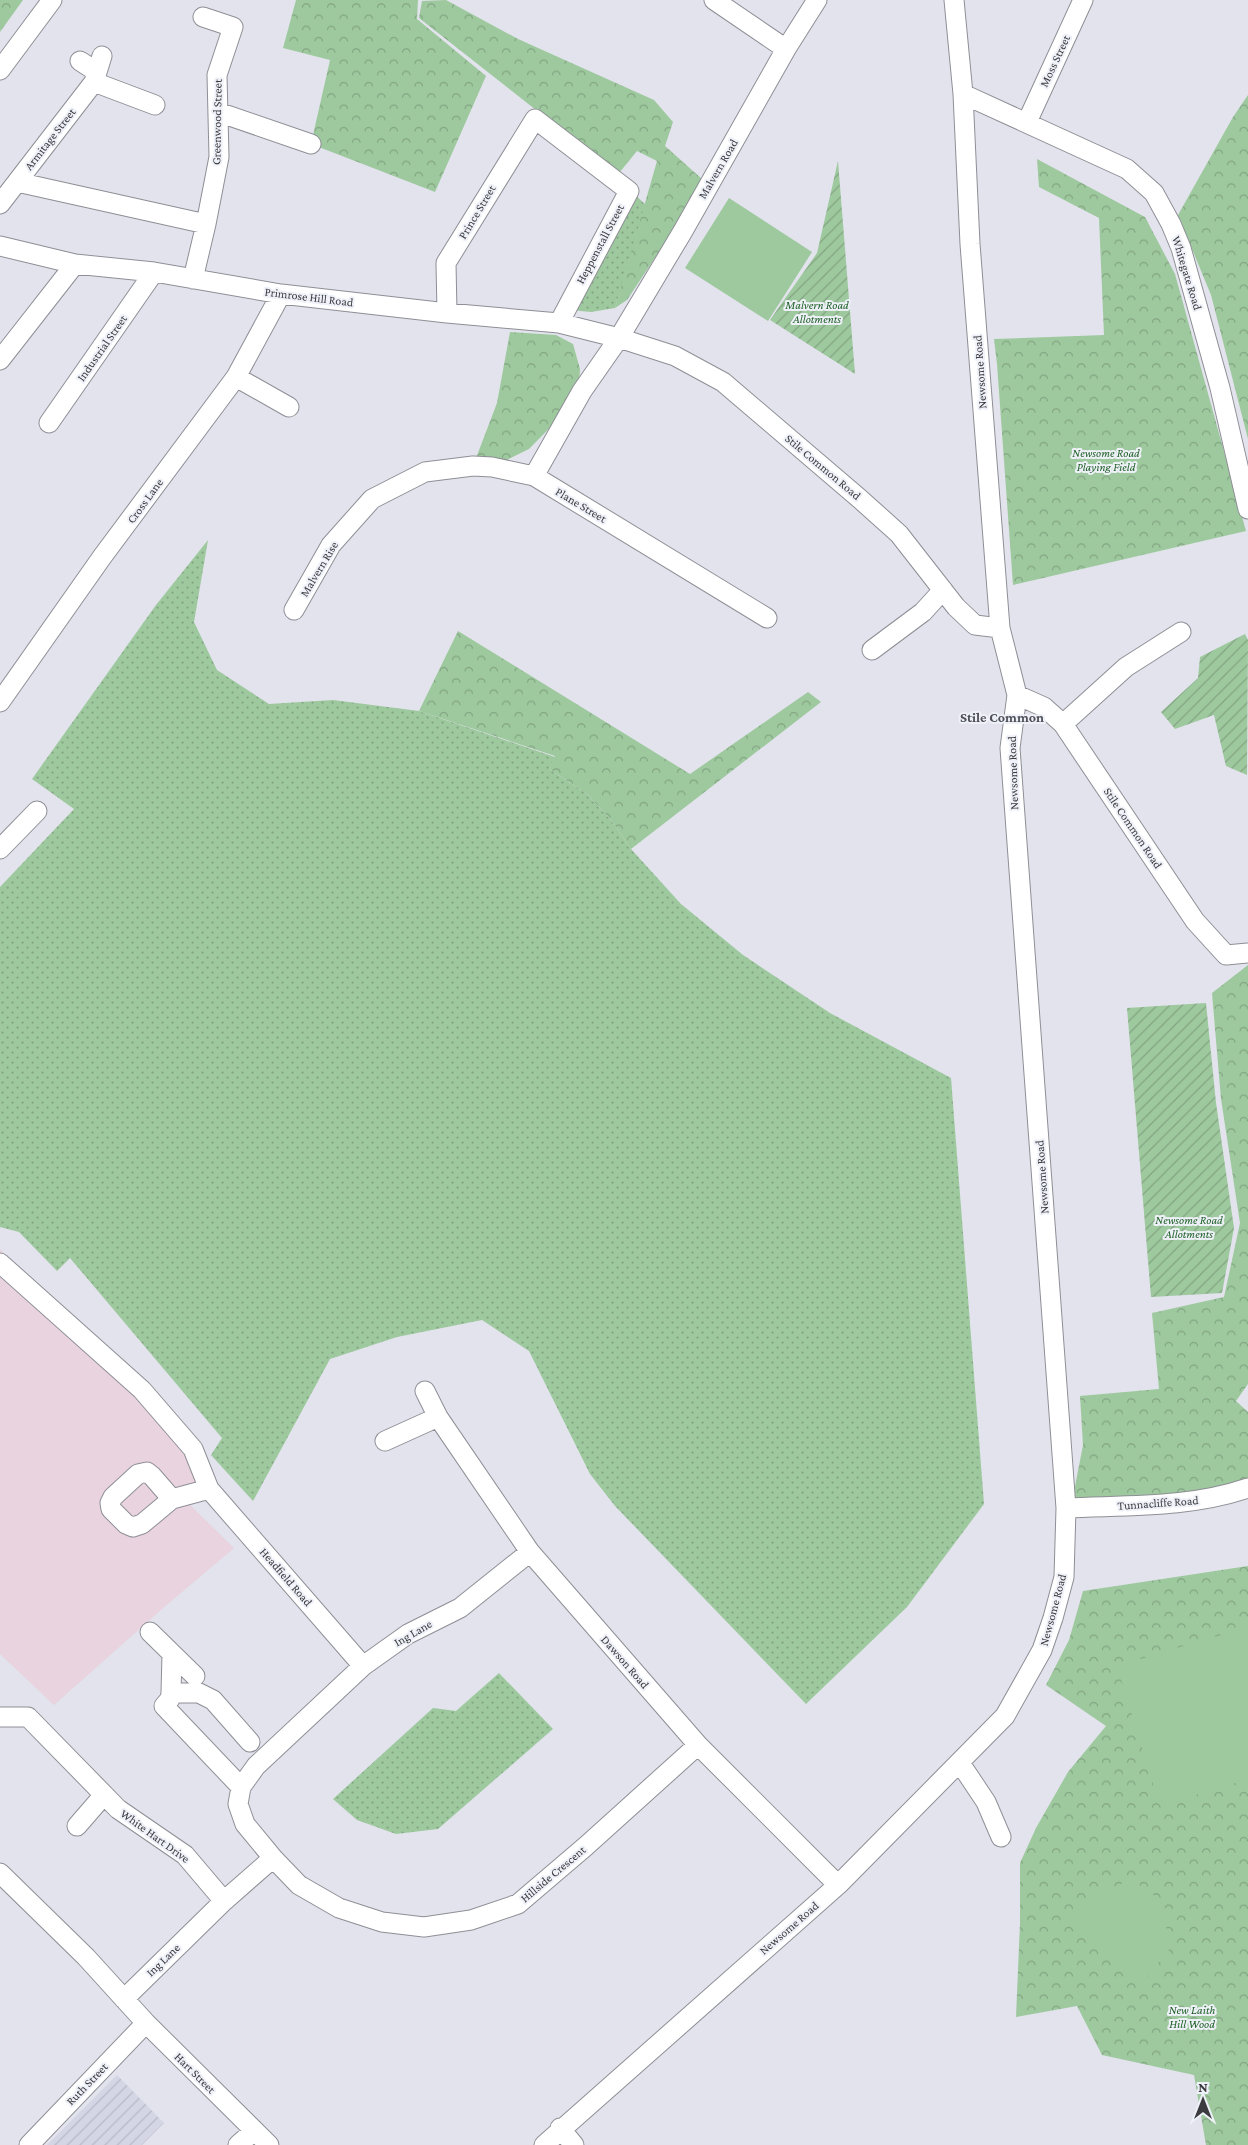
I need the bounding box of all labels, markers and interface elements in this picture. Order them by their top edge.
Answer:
street label: Moss Street [1037,32,1074,89]
street label: Greenwood Street [209,78,225,165]
street label: Armitage Street [21,104,79,173]
street label: Malvern Road [695,136,741,201]
street label: Prince Street [455,182,499,242]
street label: Heppenstall Street [573,201,627,286]
street label: Whitegate Road [1169,234,1205,312]
street label: Primrose Hill Road [264,285,355,309]
park label: Malvern Road Allotments [784,298,849,326]
street label: Industrial Street [74,311,131,384]
street label: Newsome Road [970,334,990,409]
street label: Stile Common Road [782,431,864,503]
park label: Newsome Road Playing Field [1072,446,1140,474]
street label: Cross Lane [124,476,166,526]
street label: Plane Street [553,484,610,526]
street label: Malvern Rise [297,539,341,599]
district label: Stile Common [960,709,1044,725]
street label: Newsome Road [1005,735,1021,810]
street label: Stile Common Road [1101,785,1166,872]
street label: Newsome Road [1032,1139,1052,1214]
park label: Newsome Road Allotments [1155,1213,1223,1241]
street label: Tunnacliffe Road [1117,1493,1200,1513]
street label: Headfield Road [257,1545,316,1610]
street label: Newsome Road [1037,1572,1070,1648]
street label: Ing Lane [392,1617,434,1649]
street label: Dawson Road [598,1633,652,1692]
street label: White Hart Drive [118,1806,192,1866]
street label: Hillside Crescent [518,1842,589,1905]
street label: Newsome Road [756,1898,822,1958]
street label: Ing Lane [143,1941,183,1979]
park label: New Laith Hill Wood [1169,2003,1215,2031]
street label: Hart Street [172,2050,219,2097]
street label: Ruth Street [63,2059,111,2108]
north arrow [1178,2075,1228,2125]
text: N [1198,2079,1208,2095]

